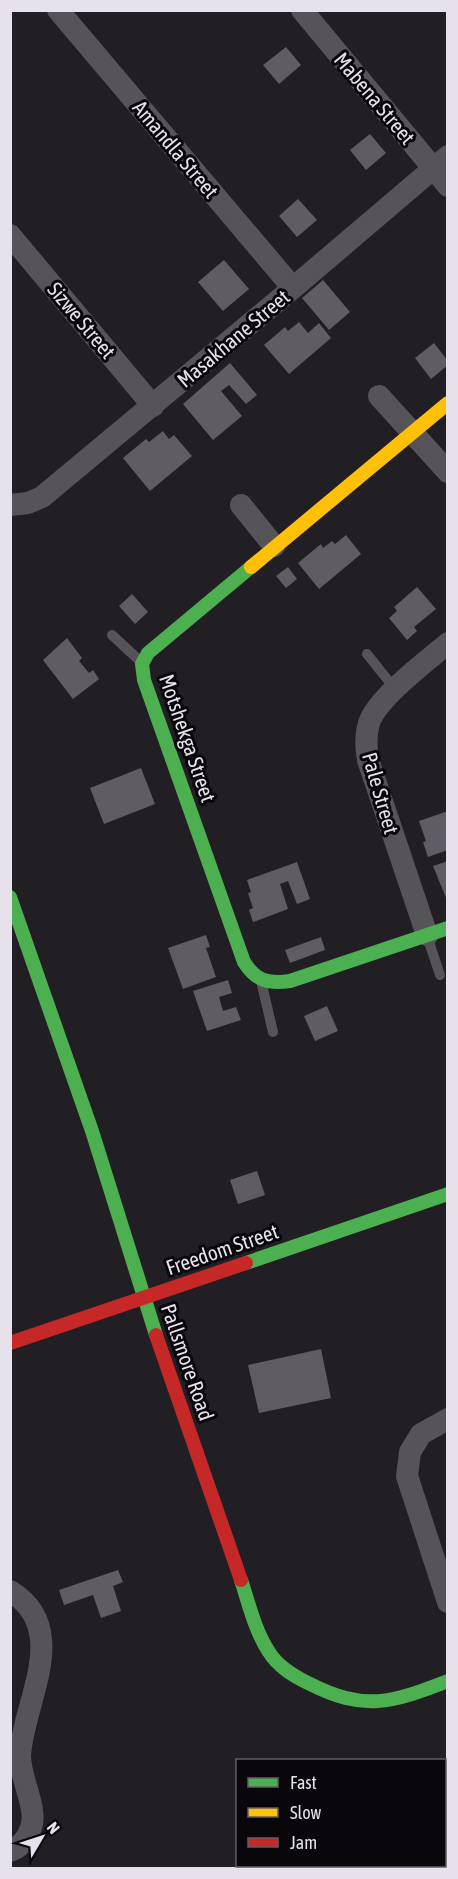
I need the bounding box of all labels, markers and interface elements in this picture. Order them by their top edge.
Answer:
street label: Mabena Street [330,47,420,149]
street label: Amandla Street [128,95,224,203]
street label: Sizwe Street [43,277,121,363]
street label: Masakhane Street [172,284,294,392]
street label: Motshekga Street [155,671,221,805]
street label: Pale Street [358,750,404,836]
street label: Freedom Street [163,1219,281,1279]
street label: Pallsmore Road [157,1300,219,1424]
legend [236,1759,446,1867]
text: Fast [290,1772,317,1793]
text: Slow [290,1802,321,1823]
north arrow [12,1807,72,1867]
text: N [44,1818,64,1837]
text: Jam [290,1832,317,1853]

